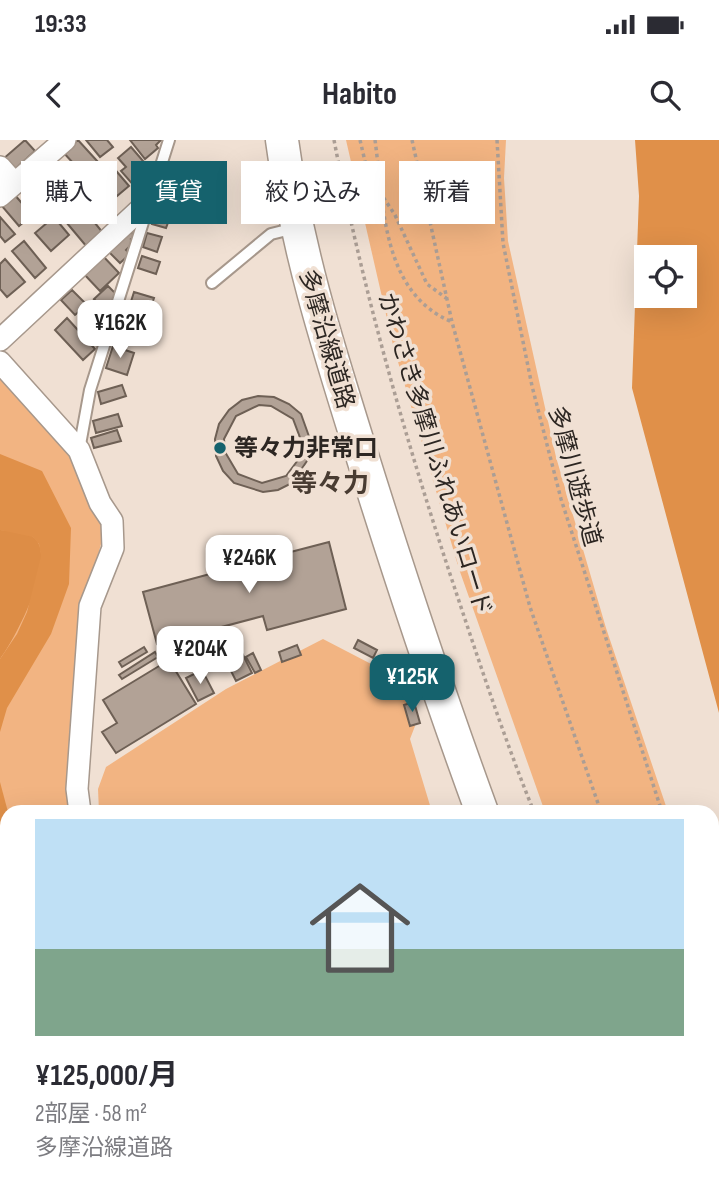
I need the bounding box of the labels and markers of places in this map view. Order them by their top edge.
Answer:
pin: ¥162K [71,300,169,360]
place label: 等々力非常口 [234,434,378,463]
marker: 等々力非常口 [212,440,228,456]
pin: ¥246K [200,536,298,595]
pin: ¥204K [151,626,249,686]
pin: ¥125K [363,654,461,714]

